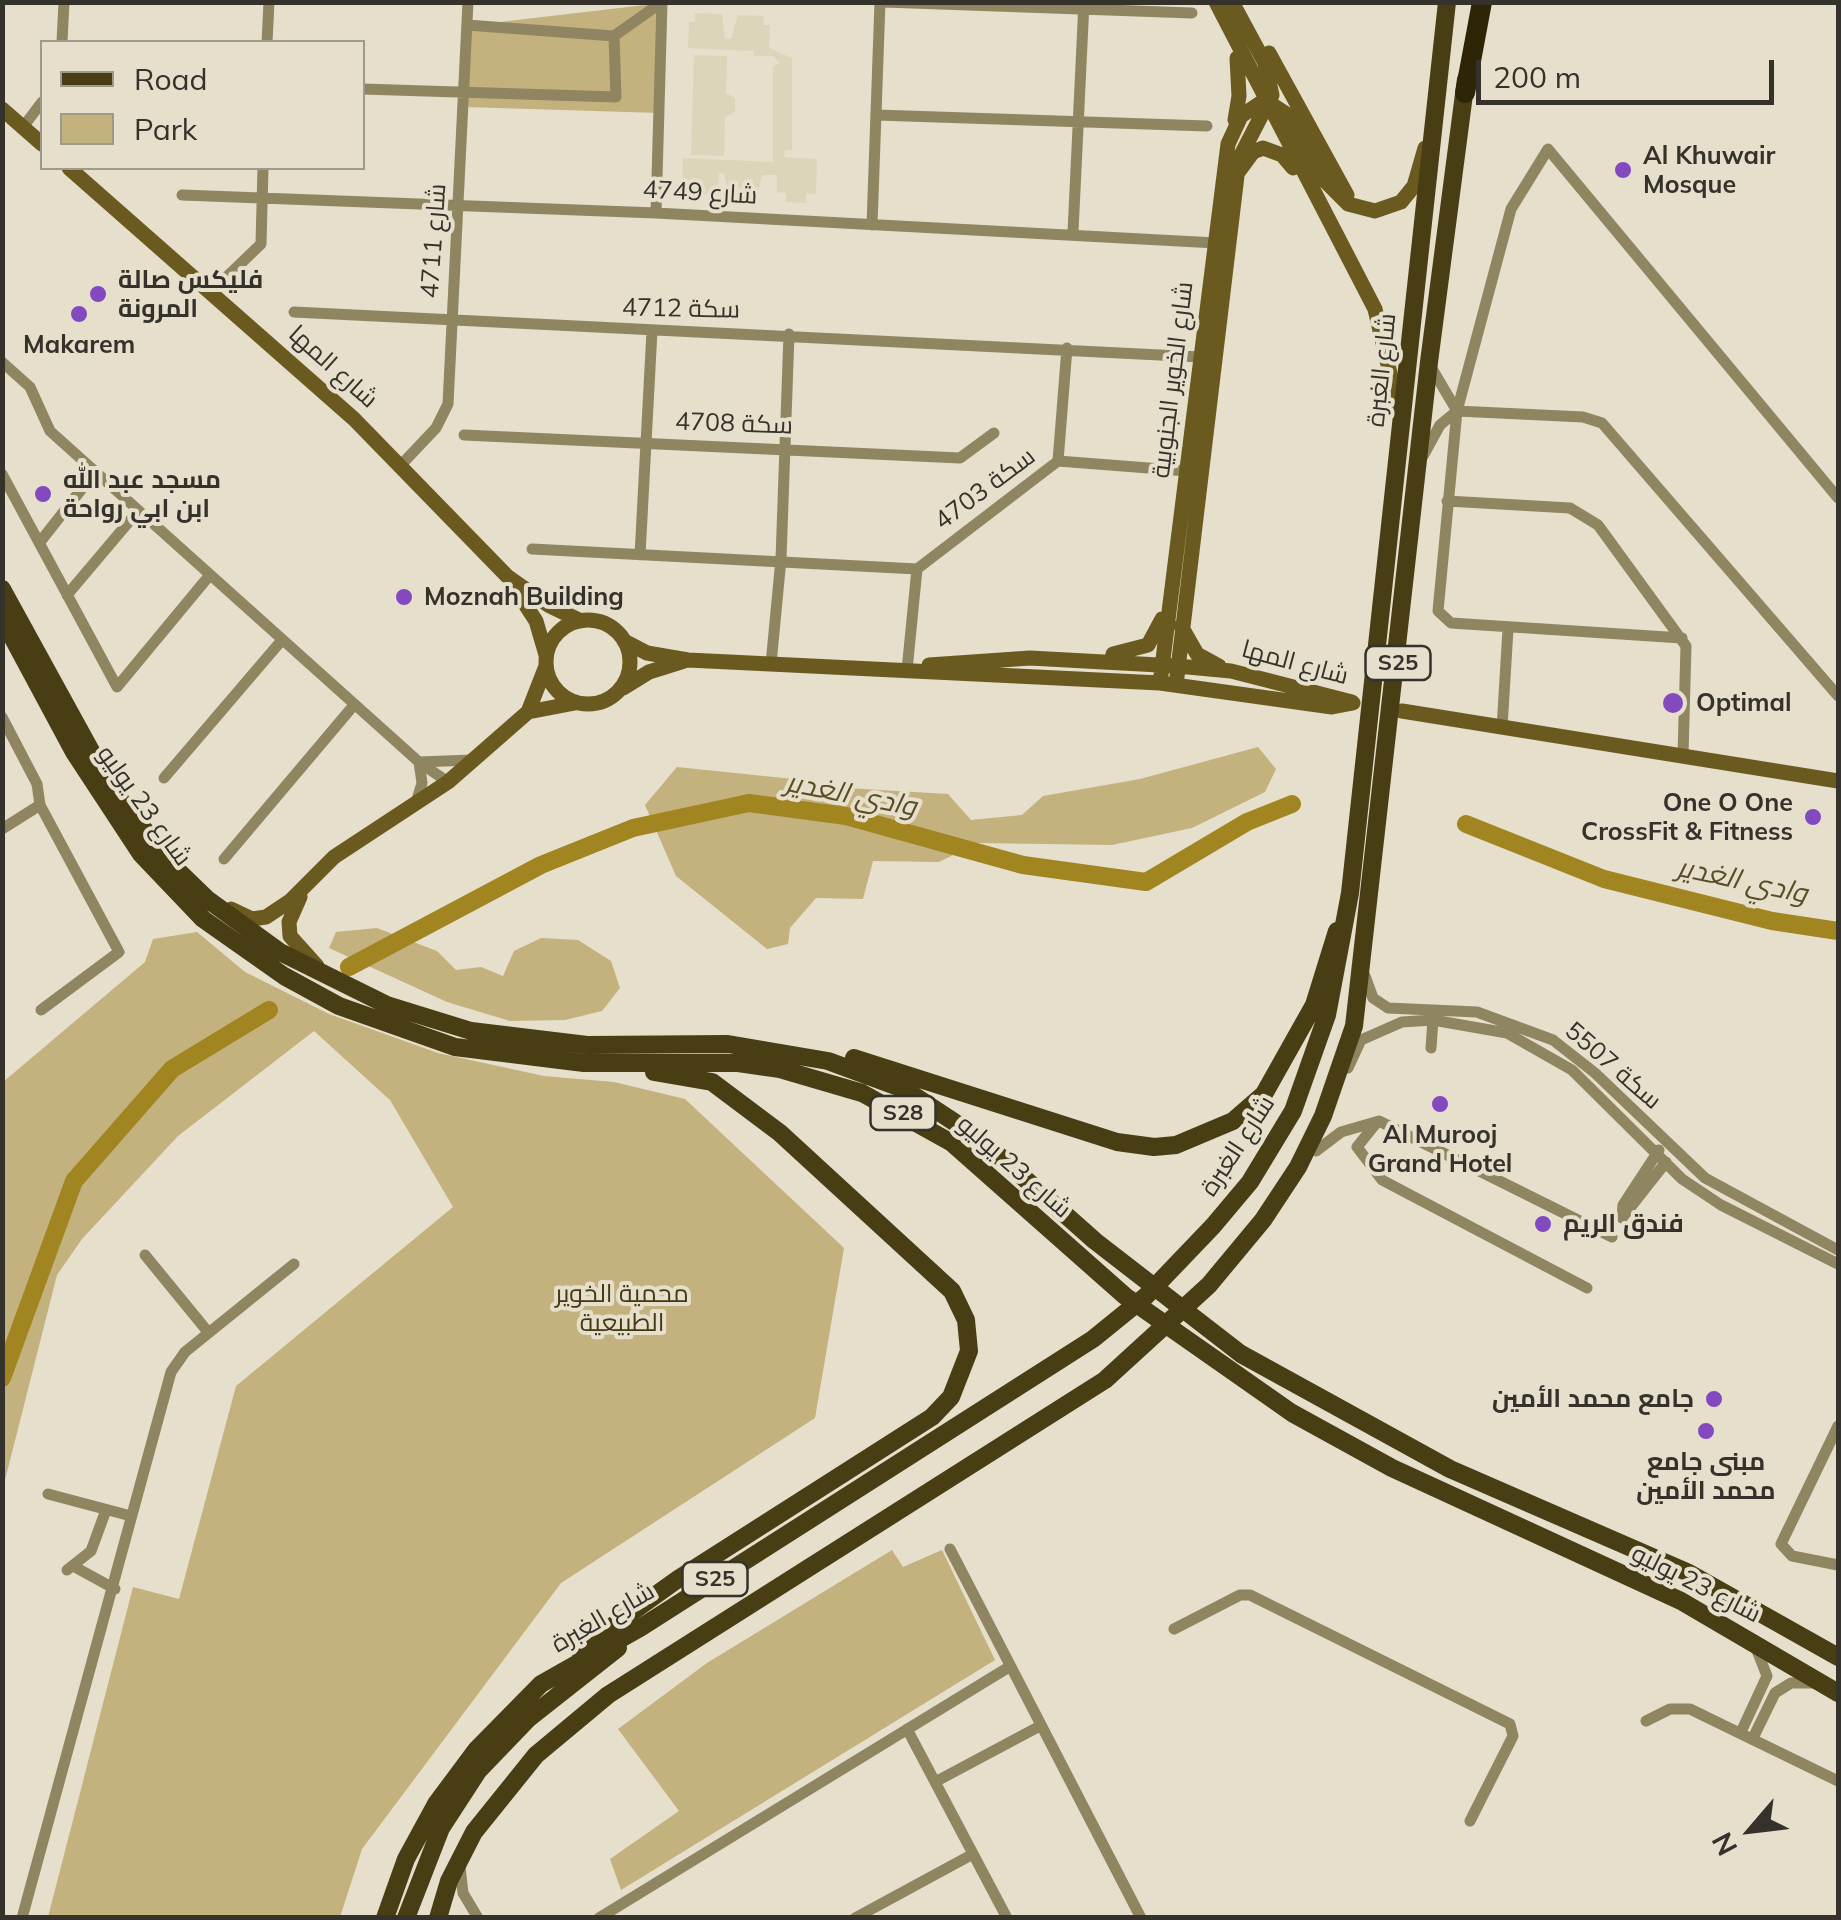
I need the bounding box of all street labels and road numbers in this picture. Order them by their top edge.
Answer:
street label: 4749 شارع [642,175,758,211]
street label: 4711 شارع [415,183,453,299]
street label: شارع الخوير الجنوبية [1146,280,1200,480]
street label: سكة 4712 [622,293,740,325]
street label: شارع الغبرة [1361,312,1403,428]
street label: شارع المها [282,319,384,415]
street label: سكة 4708 [674,407,794,441]
street label: 4703 سكة [929,441,1041,537]
street label: شارع المها [1238,634,1352,692]
road number: S25 [1366,646,1430,680]
street label: شارع 23 يوليو [90,740,198,872]
street label: سكة 5507 [1559,1016,1667,1116]
street label: شارع الغبرة [1194,1090,1282,1202]
road number: S28 [870,1096,936,1130]
street label: شارع 23 يوليو [951,1109,1077,1225]
street label: شارع 23 يوليو [1626,1539,1766,1629]
road number: S25 [682,1562,748,1596]
street label: شارع الغبرة [546,1577,660,1659]

